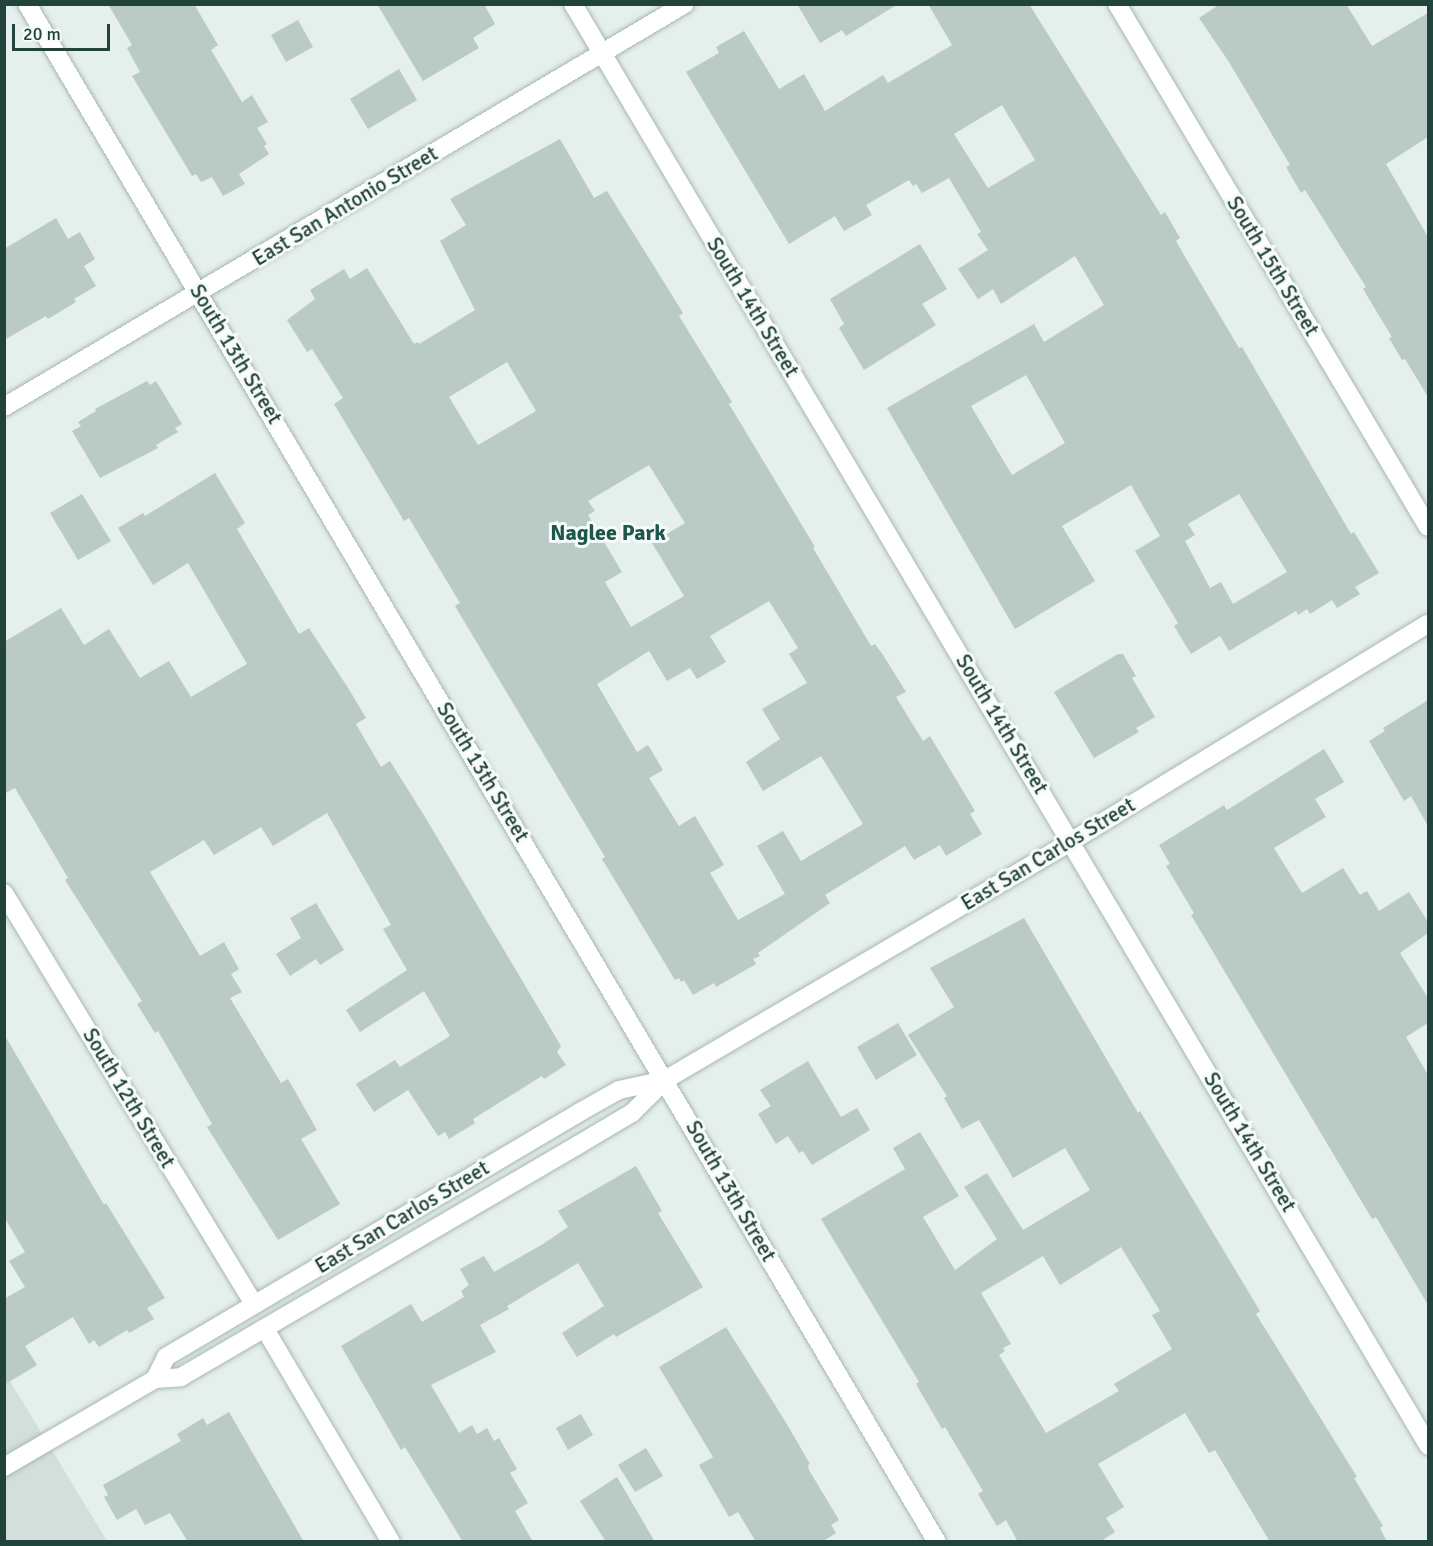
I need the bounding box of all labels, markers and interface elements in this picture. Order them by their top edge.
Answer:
scale bar [15,12,112,50]
text: 20 m [23,23,61,45]
street label: East San Antonio Street [248,141,442,271]
street label: South 15th Street [1221,192,1325,340]
street label: South 14th Street [701,233,805,381]
street label: South 13th Street [184,280,288,428]
district label: Naglee Park [550,520,666,546]
street label: South 14th Street [950,650,1054,798]
street label: South 13th Street [431,698,535,846]
street label: East San Carlos Street [957,792,1139,916]
street label: South 12th Street [77,1024,181,1172]
street label: South 14th Street [1198,1068,1302,1216]
street label: South 13th Street [681,1116,781,1266]
street label: East San Carlos Street [311,1155,493,1279]

